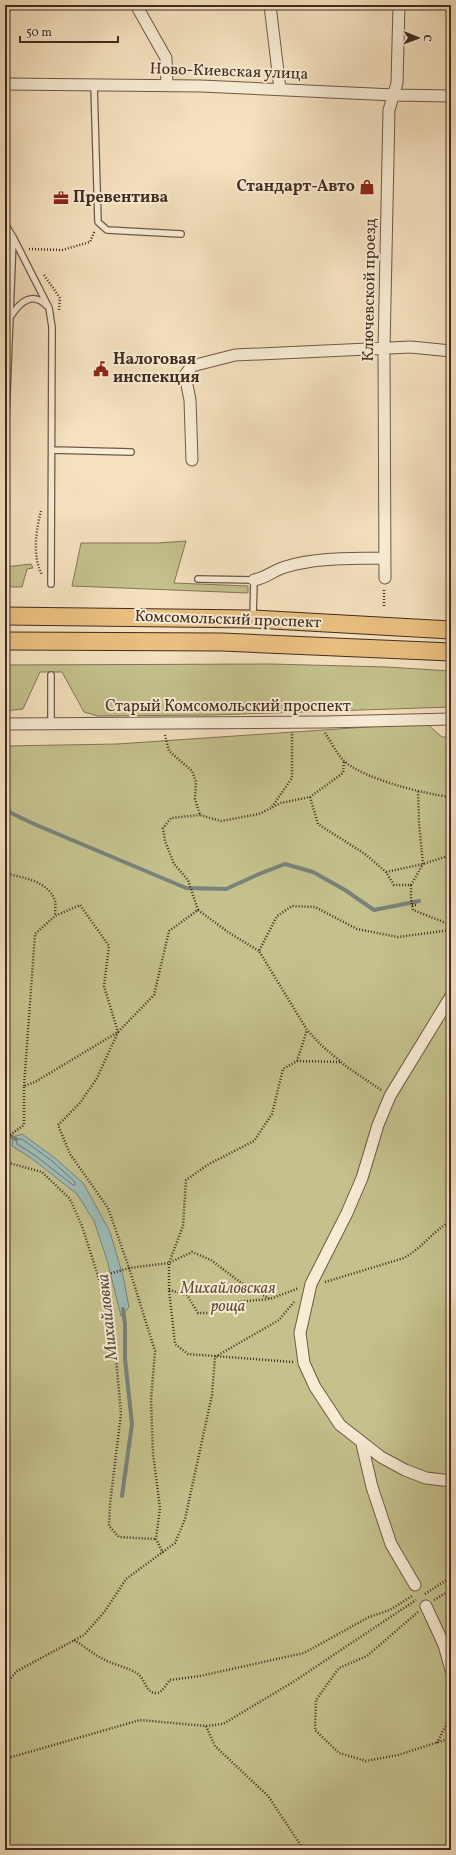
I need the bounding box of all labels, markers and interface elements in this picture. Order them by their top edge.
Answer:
scale bar [20,18,118,44]
north arrow [398,18,438,58]
text: 50 m [26,25,52,41]
text: С [419,34,434,42]
street label: Ново-Киевская улица [149,58,309,86]
place label: Стандарт-Авто [236,176,355,198]
shop icon: Стандарт-Авто [358,178,376,196]
place label: Превентива [73,187,169,209]
office icon: Превентива [52,189,70,207]
street label: Ключевской проезд [358,218,382,362]
place label: Налоговая инспекция [113,349,200,389]
public building icon: Налоговая инспекция [92,360,110,378]
street label: Комсомольский проспект [134,606,322,634]
street label: Старый Комсомольский проспект [105,696,351,718]
water label: Михайловка [92,1273,124,1362]
park label: Михайловская роща [179,1278,276,1318]

